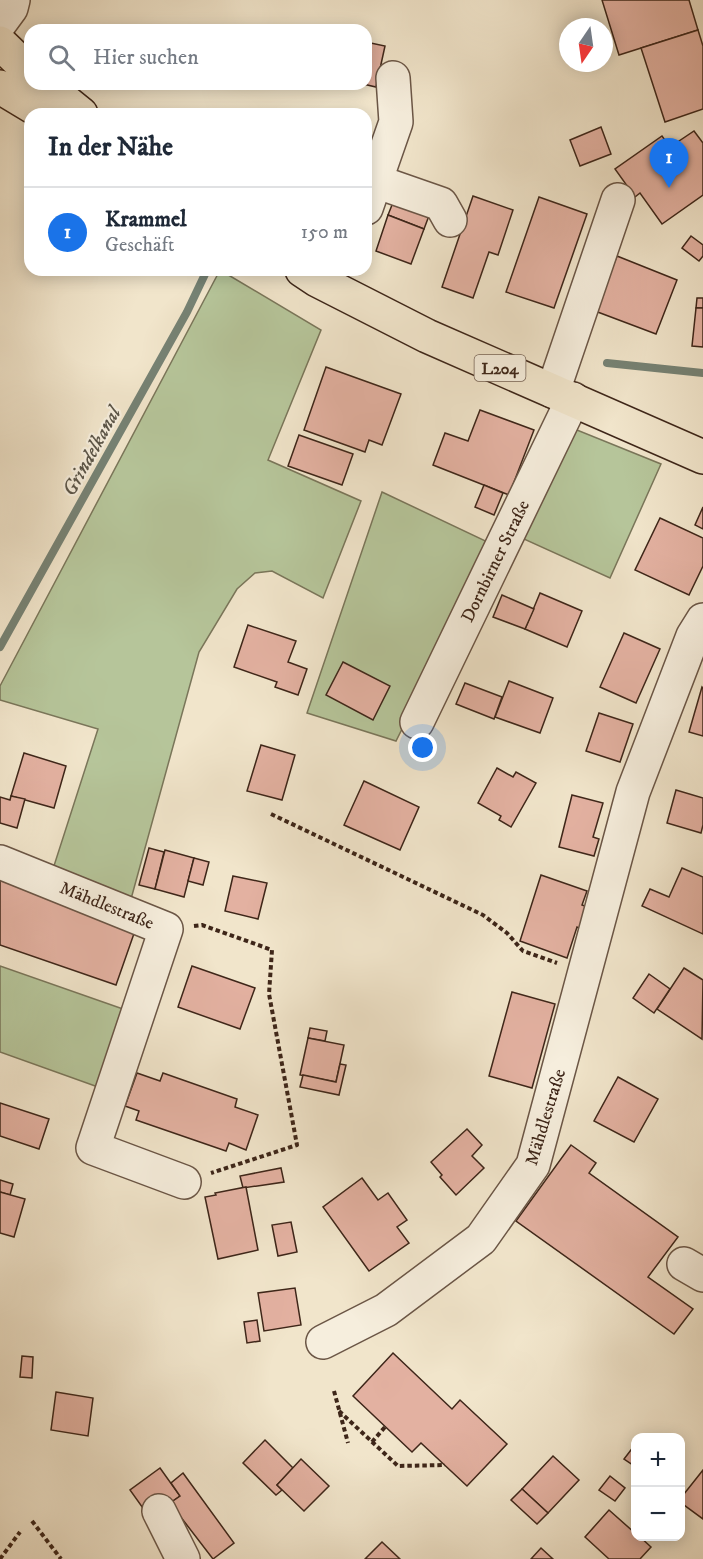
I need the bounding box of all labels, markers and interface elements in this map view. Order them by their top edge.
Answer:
north arrow [559,18,613,72]
search box [24,24,372,90]
icon: search [45,41,78,74]
text: Hier suchen [93,44,199,71]
text: In der Nähe [48,131,173,164]
pin: 1 [650,138,688,188]
text: Krammel [105,206,187,233]
text: 1 [64,220,71,245]
text: 150 m [301,220,348,245]
text: Geschäft [105,233,174,258]
road number: L204 [474,355,526,381]
water label: Grindelkanal [58,401,128,501]
street label: Dornbirner Straße [457,497,535,626]
your location [408,733,437,762]
street label: Mähdlestraße [56,877,157,935]
street label: Mähdlestraße [521,1066,571,1168]
map controls [631,1433,685,1541]
button: + [631,1433,685,1487]
button: − [631,1487,685,1541]

